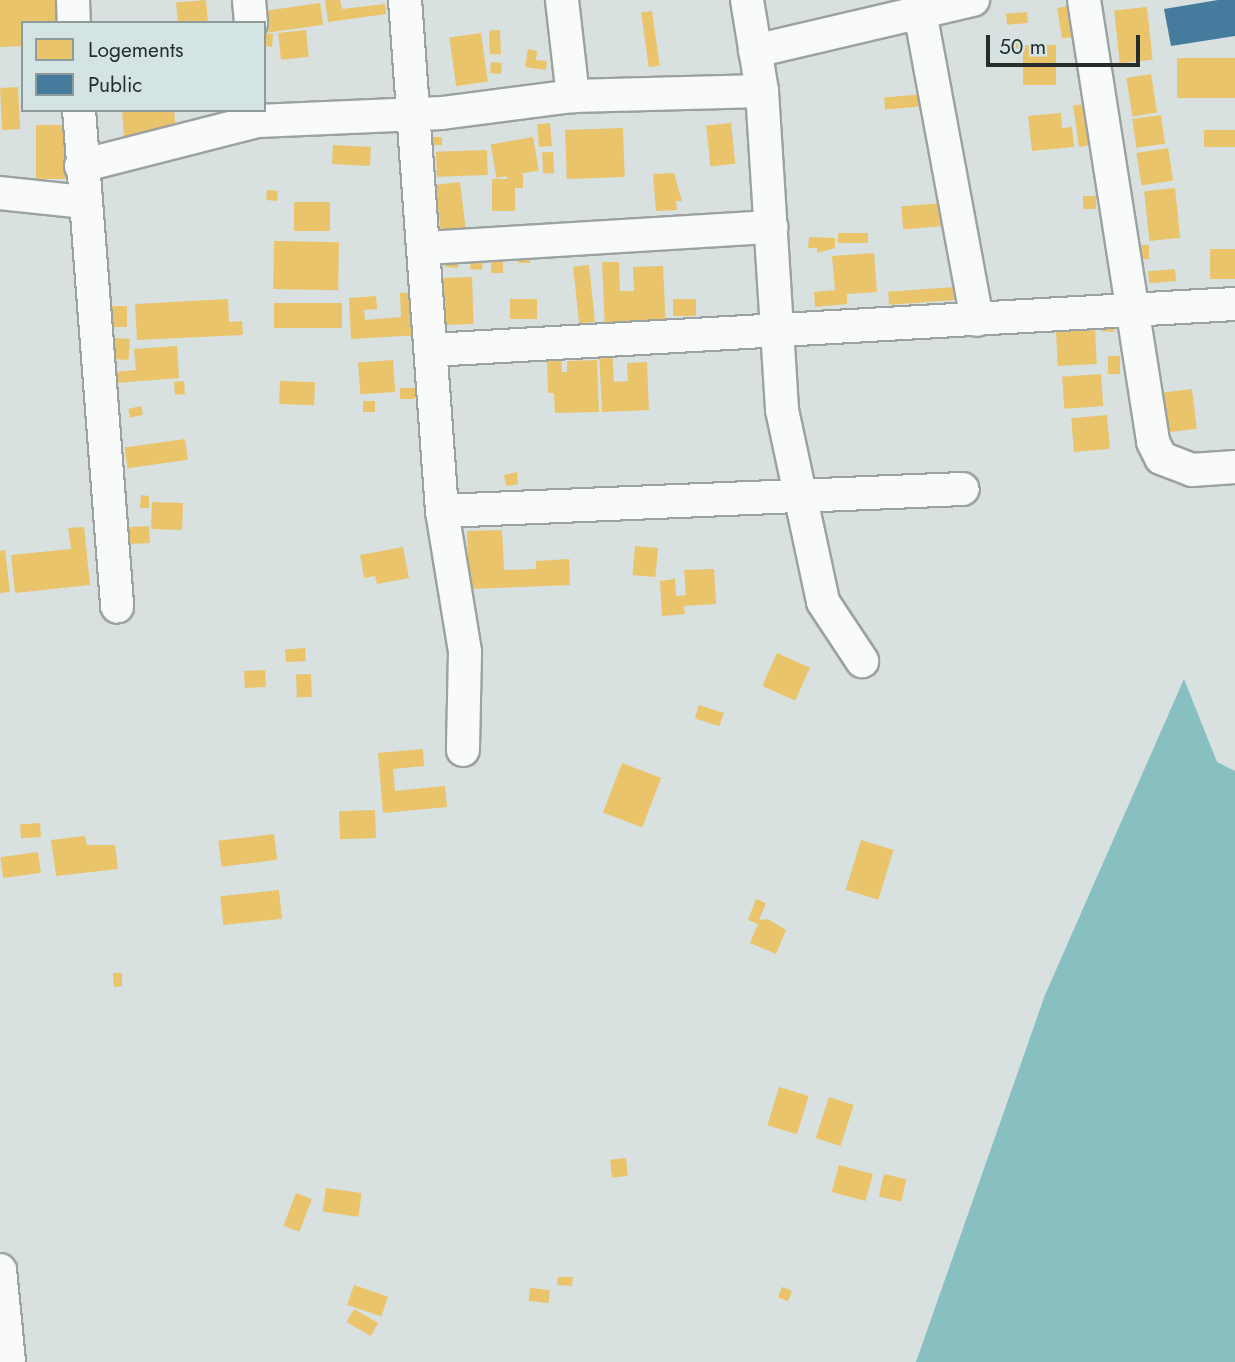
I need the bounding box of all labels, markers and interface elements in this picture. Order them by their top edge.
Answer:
legend [21,21,266,112]
scale bar [990,21,1144,65]
text: 50 m [999,32,1046,62]
text: Logements [88,35,183,65]
text: Public [88,70,142,100]

